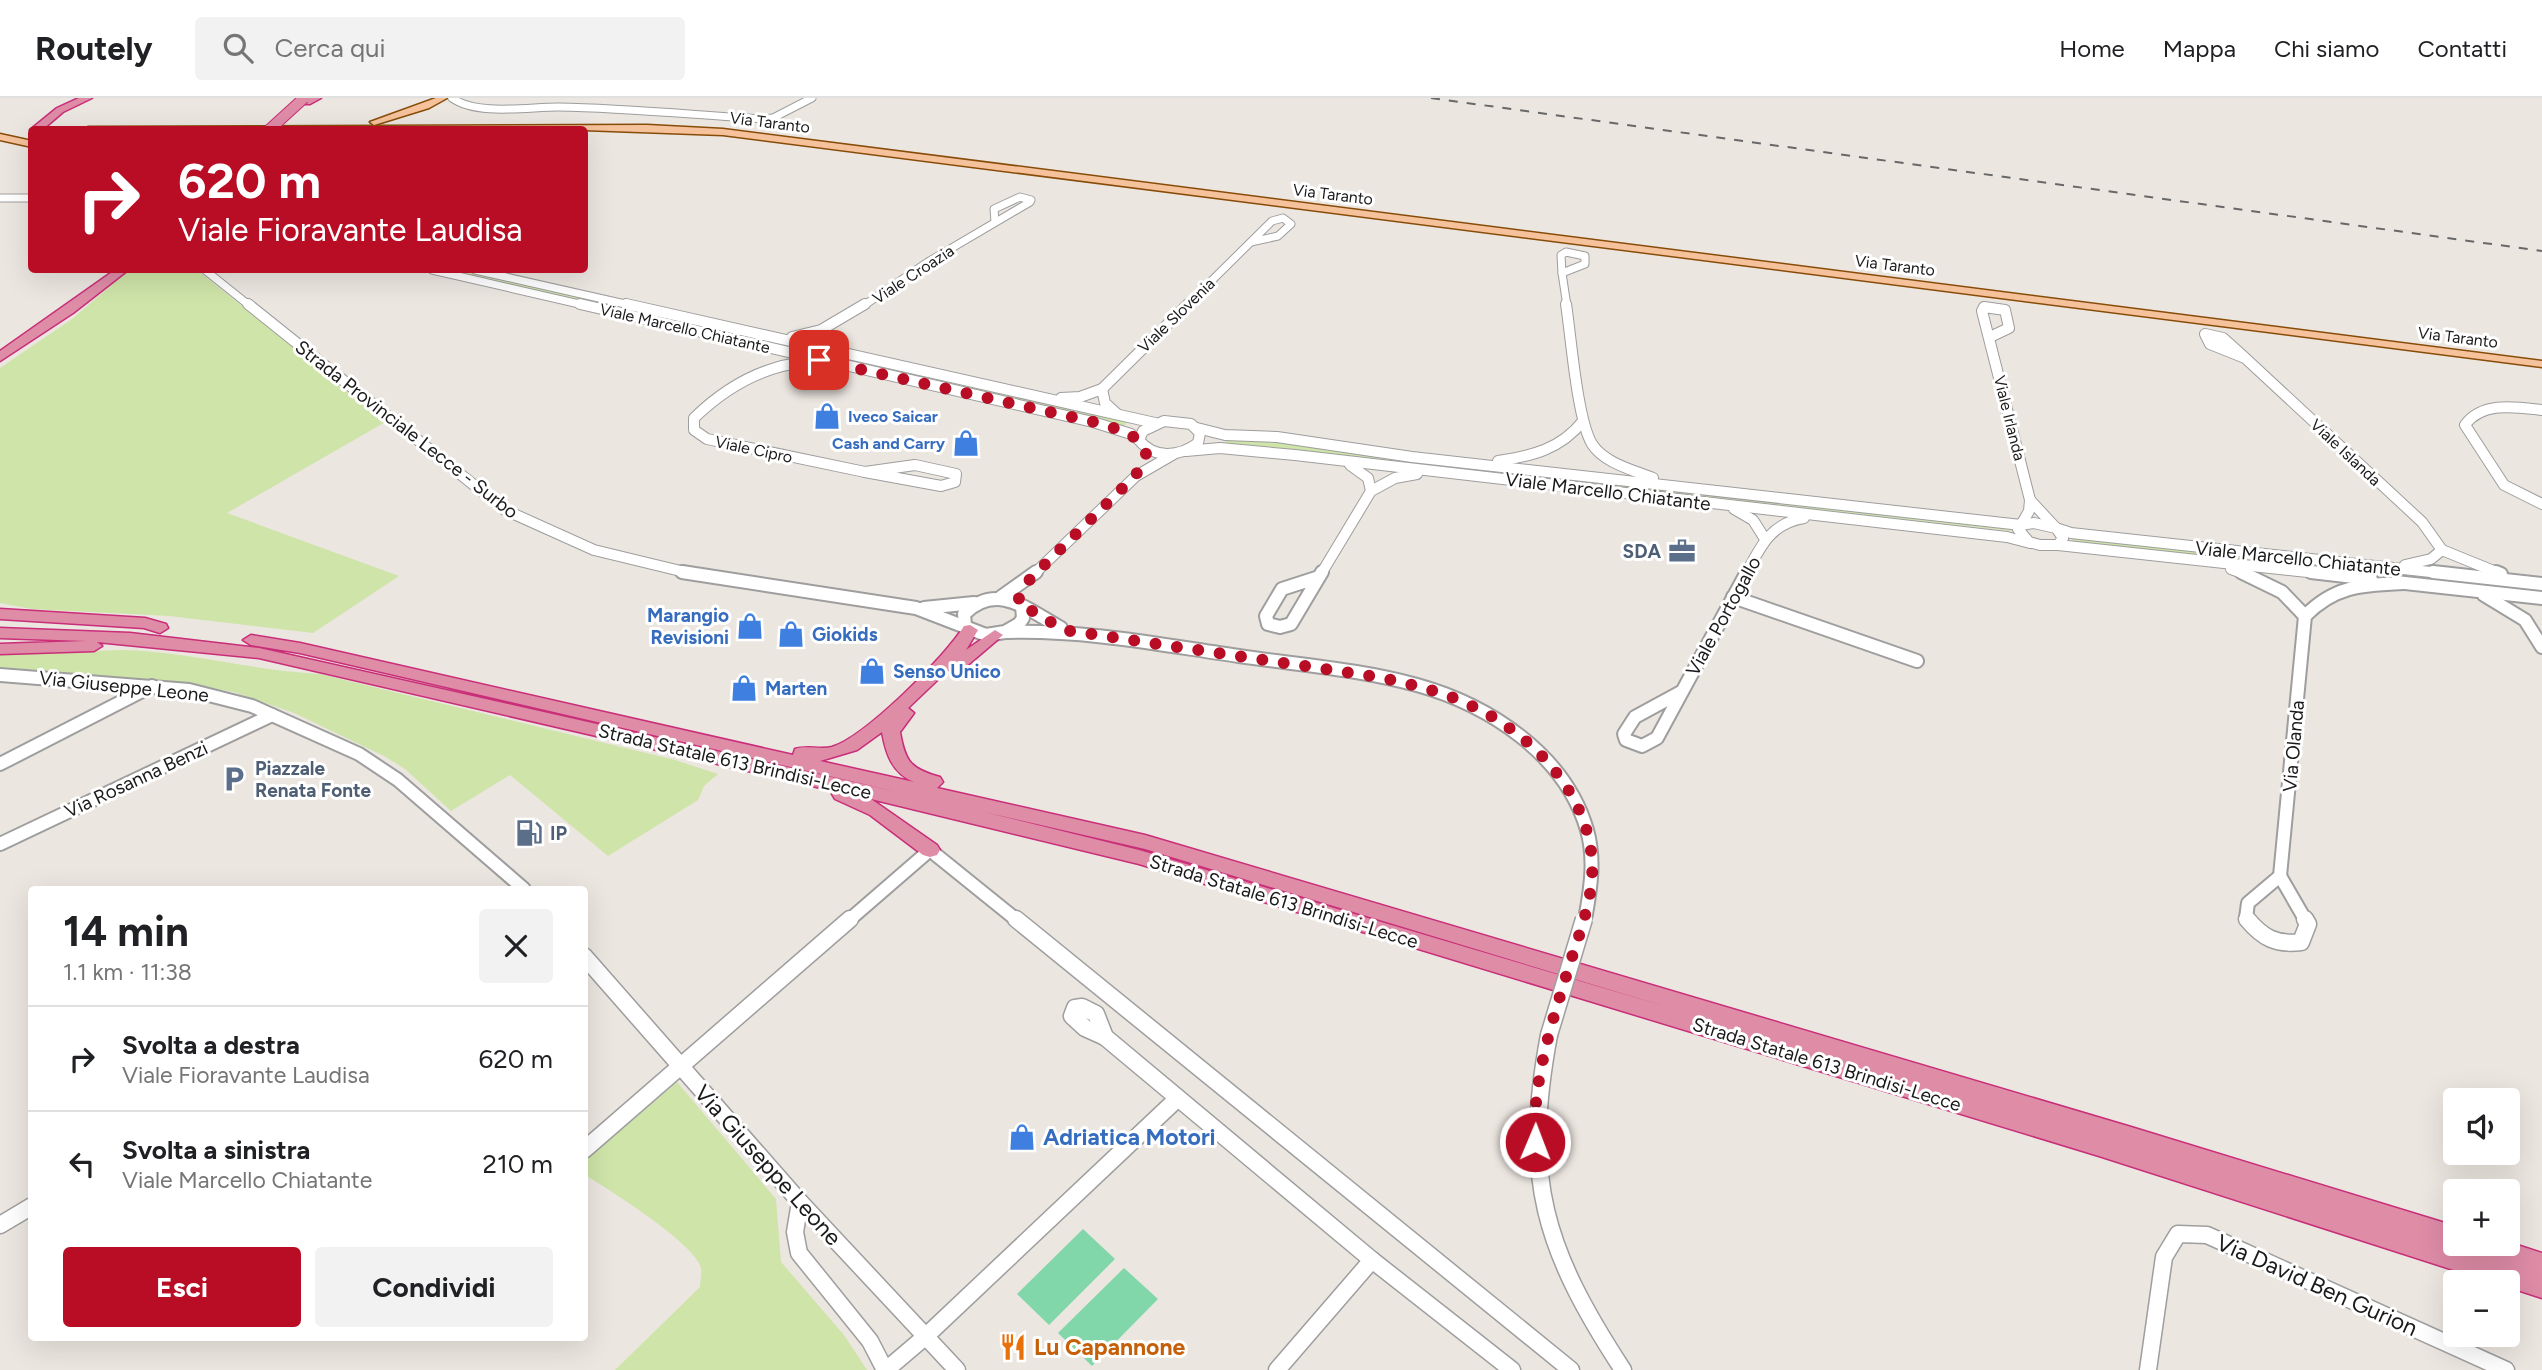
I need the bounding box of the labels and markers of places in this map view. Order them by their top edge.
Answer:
pin [789,330,849,390]
shop icon: Iveco Saicar [812,401,842,431]
place label: Iveco Saicar [848,407,938,426]
shop icon: Cash and Carry [951,428,981,458]
place label: Cash and Carry [832,434,946,453]
office icon: SDA [1667,536,1697,566]
place label: SDA [1623,540,1661,563]
place label: Marangio Revisioni [647,604,729,649]
shop icon: Marangio Revisioni [735,611,765,641]
shop icon: Giokids [776,619,806,649]
place label: Giokids [812,623,878,646]
shop icon: Senso Unico [857,656,887,686]
place label: Senso Unico [893,660,1001,683]
shop icon: Marten [729,673,759,703]
place label: Marten [765,677,827,700]
place label: Piazzale Renata Fonte [255,757,371,802]
parking icon: Piazzale Renata Fonte [219,764,249,794]
fuel station icon: IP [514,818,544,848]
place label: IP [550,822,567,845]
shop icon: Adriatica Motori [1007,1122,1037,1152]
place label: Adriatica Motori [1043,1123,1216,1151]
restaurant icon: Lu Capannone [998,1332,1028,1362]
place label: Lu Capannone [1034,1333,1185,1361]

